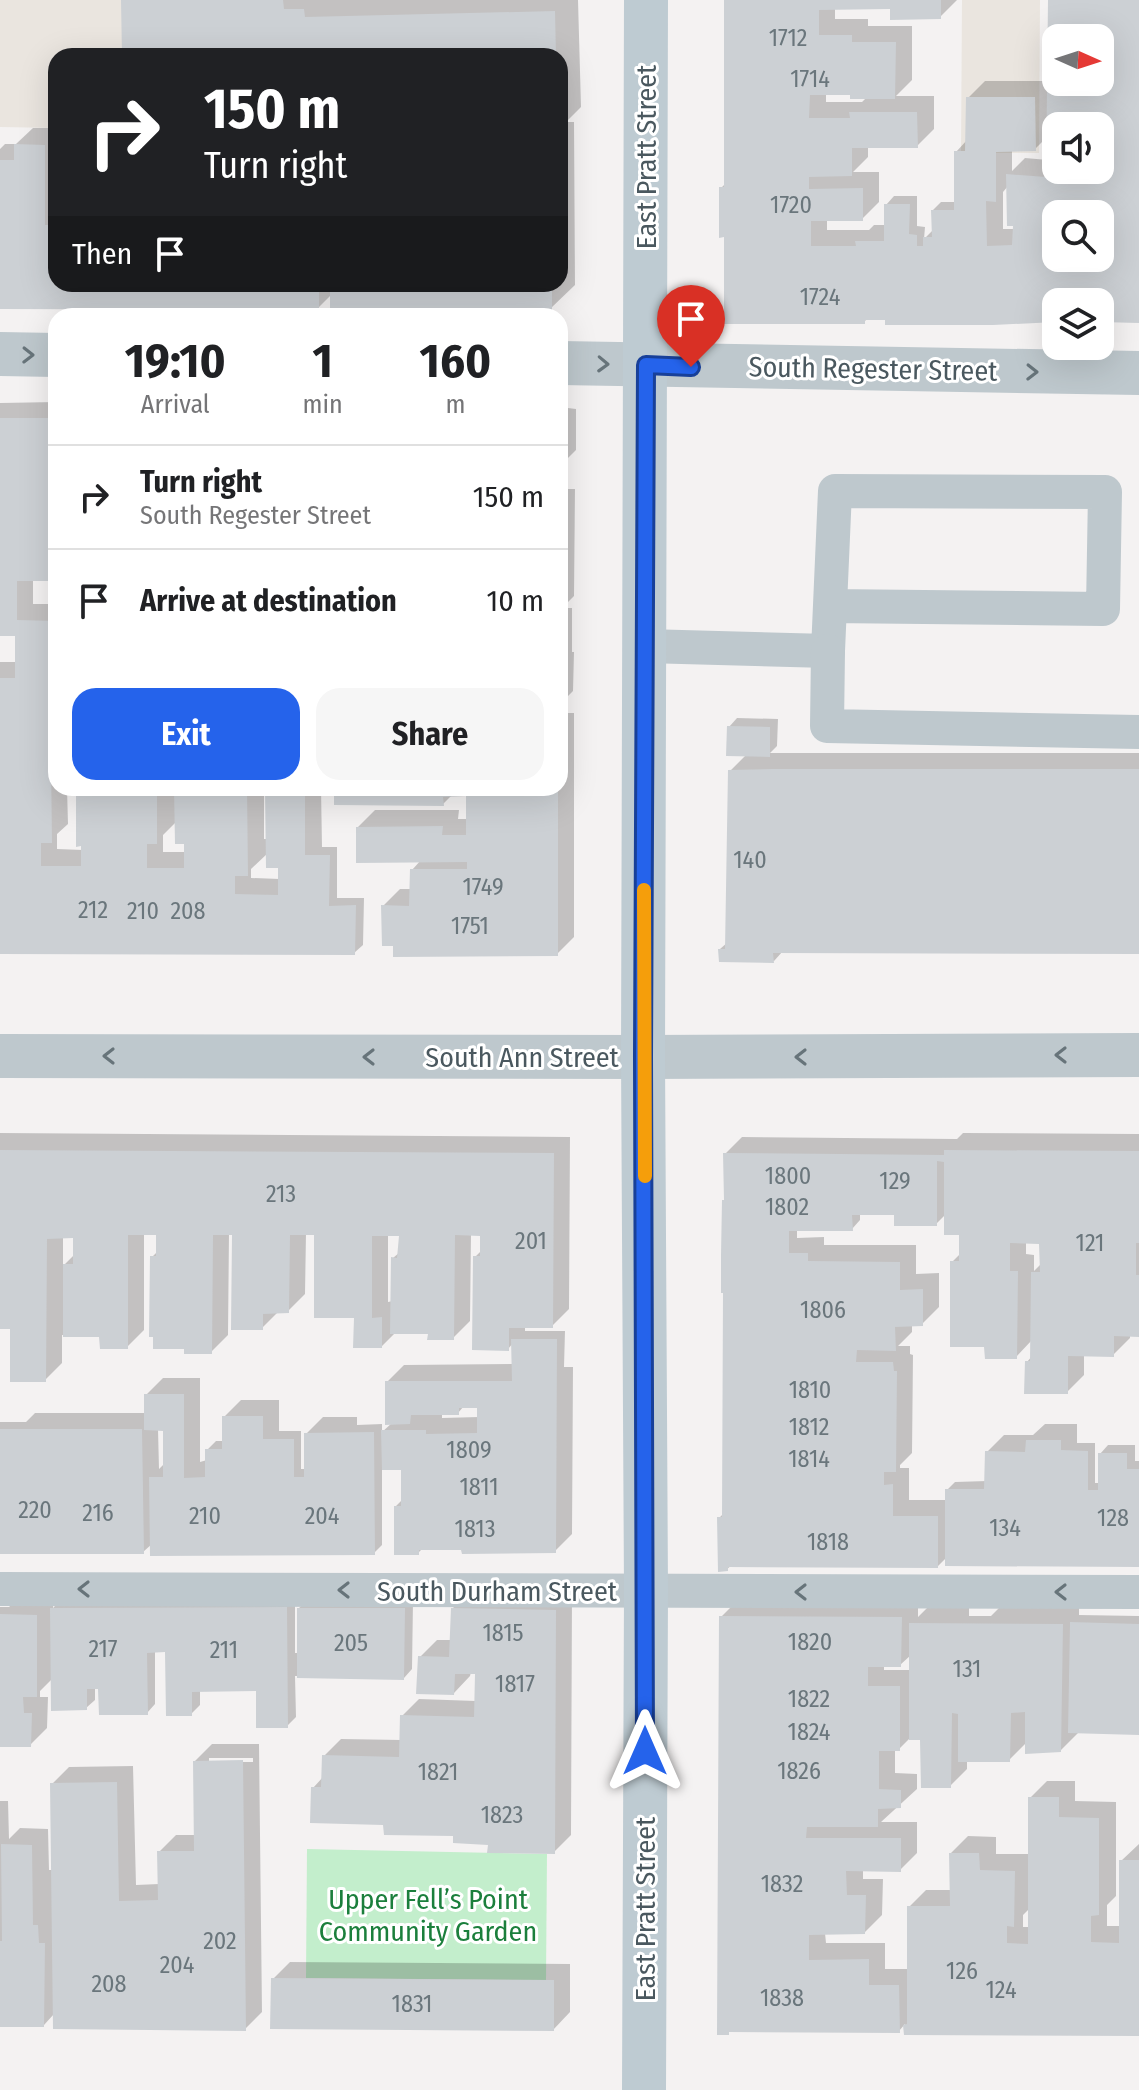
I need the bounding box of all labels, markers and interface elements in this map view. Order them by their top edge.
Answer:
house number: 1712 [769,24,807,52]
north arrow [1042,24,1114,96]
map controls [1042,24,1114,360]
street label: East Pratt Street [630,64,663,249]
house number: 1714 [790,65,830,93]
text: 150 m [204,76,340,143]
icon: right [72,80,176,184]
button: sound [1042,112,1114,184]
text: Turn right [204,144,347,188]
house number: 1720 [770,191,812,219]
button: search [1042,200,1114,272]
icon: arrive [148,232,192,276]
text: Then [72,236,132,272]
house number: 1724 [800,283,840,311]
pin [657,285,725,367]
button: layers [1042,288,1114,360]
icon: arrive [669,297,713,341]
text: 19:10 [125,332,226,390]
text: 1 [313,332,333,390]
text: 160 [420,332,491,390]
one-way arrow [22,346,35,363]
street label: South Regester Street [748,350,998,388]
one-way arrow [597,356,610,373]
one-way arrow [1026,363,1039,380]
text: Arrival [141,389,210,420]
text: min [303,389,343,420]
text: m [445,389,465,420]
text: Turn right [140,464,262,500]
icon: right [72,475,116,519]
text: 150 m [473,479,544,515]
text: South Regester Street [140,500,371,531]
icon: arrive [72,579,116,623]
text: Arrive at destination [140,583,397,619]
text: 10 m [487,583,544,619]
button: Exit [72,688,300,780]
button: Share [316,688,544,780]
house number: 140 [733,846,767,874]
house number: 1749 [462,873,504,901]
house number: 212 [78,896,108,924]
house number: 210 [127,897,159,925]
house number: 208 [170,897,206,925]
house number: 1751 [451,912,489,940]
street label: South Ann Street [425,1041,620,1074]
one-way arrow [1054,1046,1067,1064]
one-way arrow [102,1047,115,1065]
one-way arrow [362,1048,375,1066]
one-way arrow [794,1048,807,1066]
house number: 1800 [765,1162,811,1190]
house number: 129 [879,1167,911,1195]
house number: 213 [266,1180,296,1208]
house number: 1802 [765,1193,809,1221]
house number: 201 [515,1227,547,1255]
house number: 121 [1076,1229,1104,1257]
house number: 1806 [800,1296,846,1324]
house number: 1810 [789,1376,831,1404]
house number: 1812 [789,1413,829,1441]
house number: 1809 [446,1436,492,1464]
house number: 1814 [788,1445,830,1473]
house number: 1811 [459,1473,499,1501]
house number: 220 [18,1496,52,1524]
house number: 216 [82,1499,114,1527]
house number: 210 [189,1502,221,1530]
house number: 204 [305,1502,339,1530]
house number: 128 [1097,1504,1129,1532]
house number: 134 [989,1514,1021,1542]
house number: 1813 [455,1515,495,1543]
house number: 1818 [807,1528,849,1556]
street label: South Durham Street [377,1575,618,1608]
one-way arrow [77,1580,90,1598]
one-way arrow [337,1581,350,1599]
one-way arrow [794,1583,807,1600]
one-way arrow [1054,1583,1067,1601]
house number: 1815 [482,1619,524,1647]
house number: 1820 [788,1628,832,1656]
house number: 205 [334,1629,368,1657]
house number: 217 [88,1635,118,1663]
house number: 211 [210,1636,238,1664]
house number: 131 [953,1655,981,1683]
house number: 1817 [495,1670,535,1698]
house number: 1822 [788,1685,830,1713]
position arrow [603,1709,687,1793]
house number: 1824 [788,1718,830,1746]
house number: 1826 [777,1757,821,1785]
house number: 1821 [418,1758,458,1786]
house number: 1823 [481,1801,523,1829]
street label: East Pratt Street [629,1816,662,2001]
house number: 1832 [761,1870,803,1898]
park label: Upper Fell’s Point Community Garden [319,1883,537,1948]
house number: 202 [203,1927,237,1955]
house number: 204 [160,1951,194,1979]
house number: 126 [946,1957,978,1985]
house number: 208 [91,1970,127,1998]
house number: 124 [985,1976,1017,2004]
house number: 1838 [760,1984,804,2012]
house number: 1831 [392,1990,432,2018]

